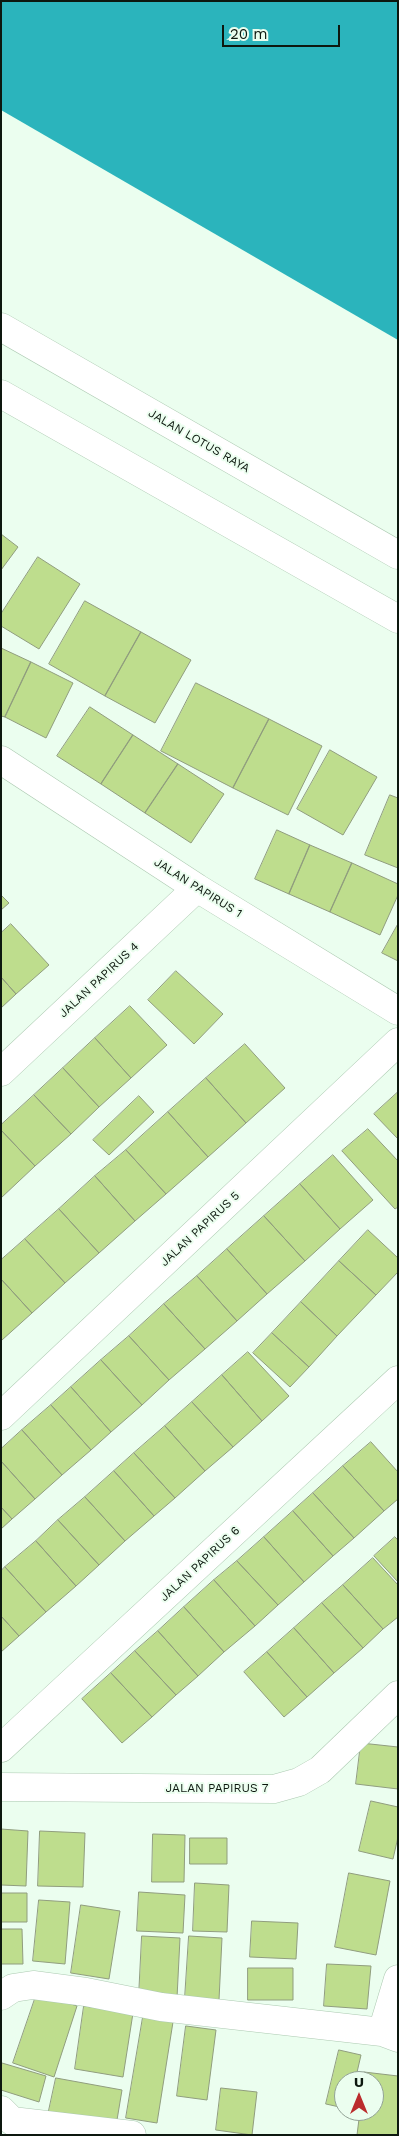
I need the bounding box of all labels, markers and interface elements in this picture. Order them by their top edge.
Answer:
scale bar [224,15,342,47]
text: 20 m [230,25,268,43]
street label: JALAN LOTUS RAYA [146,406,252,476]
street label: JALAN PAPIRUS 1 [151,855,245,921]
street label: JALAN PAPIRUS 4 [56,939,142,1021]
street label: JALAN PAPIRUS 5 [157,1189,243,1269]
street label: JALAN PAPIRUS 6 [157,1523,243,1605]
street label: JALAN PAPIRUS 7 [166,1781,268,1795]
north arrow [334,2071,384,2121]
text: U [354,2074,364,2090]

